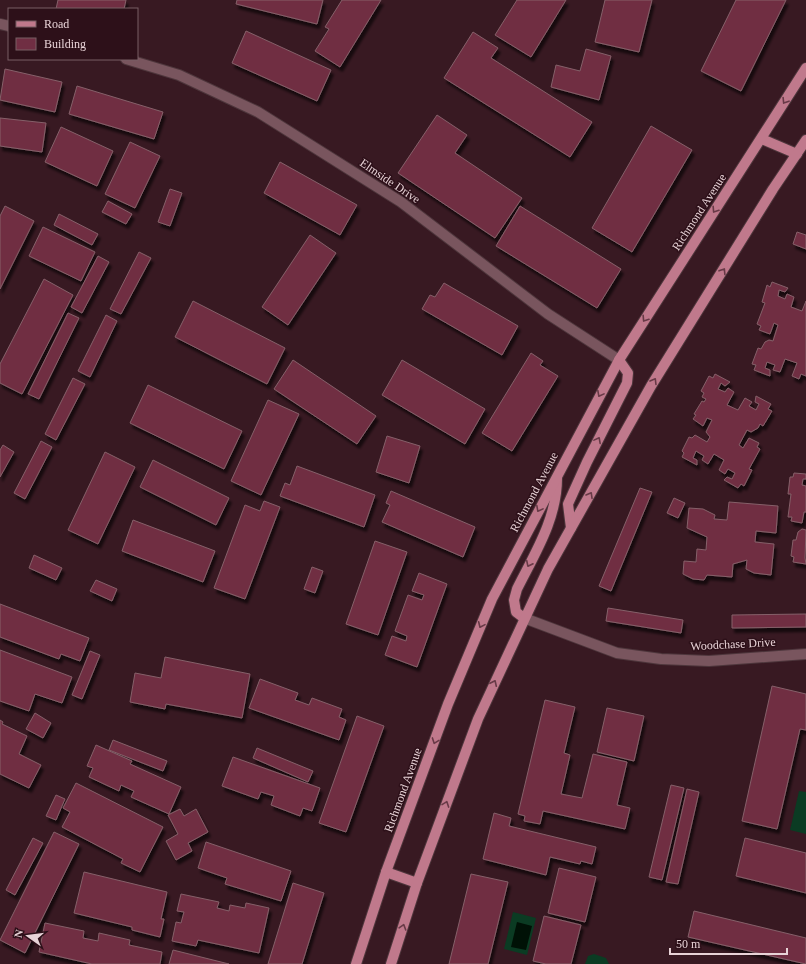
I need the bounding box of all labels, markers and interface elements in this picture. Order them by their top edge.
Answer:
legend [8,8,138,60]
text: Road [44,17,69,31]
text: Building [44,37,86,51]
one-way arrow [783,97,790,104]
street label: Elmside Drive [357,156,423,206]
street label: Richmond Avenue [669,171,729,253]
one-way arrow [713,206,720,213]
one-way arrow [718,268,726,275]
one-way arrow [643,315,650,322]
one-way arrow [649,378,657,385]
one-way arrow [598,390,605,398]
one-way arrow [594,437,601,445]
street label: Richmond Avenue [507,450,561,534]
one-way arrow [586,492,593,499]
one-way arrow [536,505,544,512]
one-way arrow [526,560,534,568]
one-way arrow [477,621,485,628]
street label: Woodchase Drive [690,635,776,653]
one-way arrow [489,680,497,688]
one-way arrow [431,737,439,744]
street label: Richmond Avenue [381,746,425,834]
one-way arrow [442,801,450,808]
north arrow [8,916,48,956]
one-way arrow [398,923,407,930]
text: N [12,928,25,939]
scale bar [670,930,787,956]
text: 50 m [676,937,701,951]

